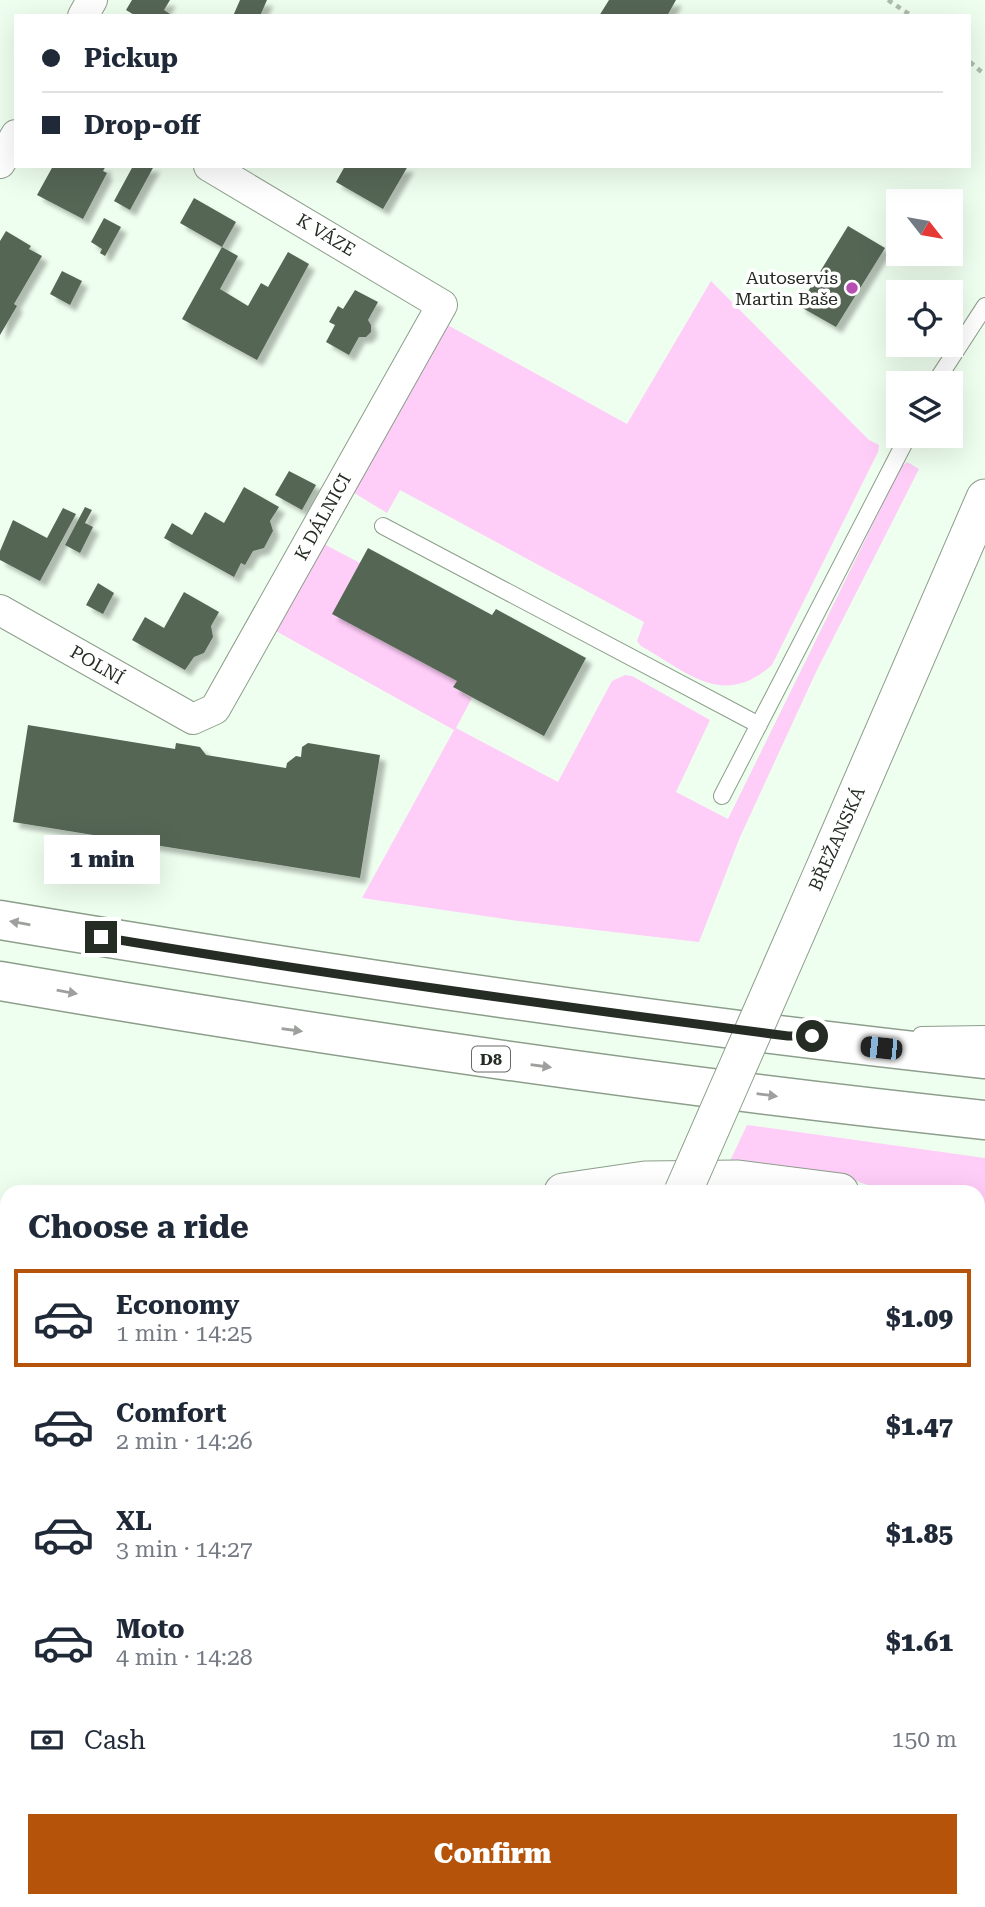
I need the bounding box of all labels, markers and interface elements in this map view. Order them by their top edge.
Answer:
text: Pickup [84,43,178,73]
text: Drop-off [84,110,200,140]
north arrow [886,189,962,266]
map controls [886,189,963,448]
street label: K VÁZE [293,209,359,260]
place label: Autoservis Martin Baše [735,267,838,309]
marker: Autoservis Martin Baše [844,280,860,296]
button: locate [886,280,963,357]
button: layers [886,371,963,448]
street label: K DÁLNICI [290,470,355,564]
street label: POLNÍ [67,641,128,688]
street label: BŘEŽANSKÁ [804,783,869,894]
callout: 1 min [43,836,159,884]
text: 1 min [70,846,134,873]
one-way arrow [9,917,31,928]
route end [85,921,117,953]
one-way arrow [56,987,78,998]
route start [796,1020,828,1052]
one-way arrow [281,1025,303,1036]
car [860,1035,903,1061]
road number: D8 [472,1046,510,1072]
one-way arrow [530,1061,552,1072]
one-way arrow [756,1090,778,1101]
text: Choose a ride [28,1208,249,1246]
icon: car [32,1287,95,1350]
text: Economy [116,1290,239,1320]
text: $1.09 [886,1303,953,1333]
text: 1 min · 14:25 [116,1320,253,1347]
icon: car [32,1395,95,1458]
text: Comfort [116,1398,226,1428]
text: $1.47 [886,1411,953,1441]
text: 2 min · 14:26 [116,1428,253,1455]
icon: car [32,1503,95,1566]
text: XL [116,1506,152,1536]
text: $1.85 [886,1519,953,1549]
text: 3 min · 14:27 [116,1536,253,1563]
icon: car [32,1611,95,1674]
text: Moto [116,1614,185,1644]
text: $1.61 [886,1627,953,1657]
text: 4 min · 14:28 [116,1644,253,1671]
icon: cash [28,1721,66,1759]
text: Cash [84,1725,146,1755]
text: 150 m [892,1726,957,1753]
button: Confirm [28,1814,957,1894]

